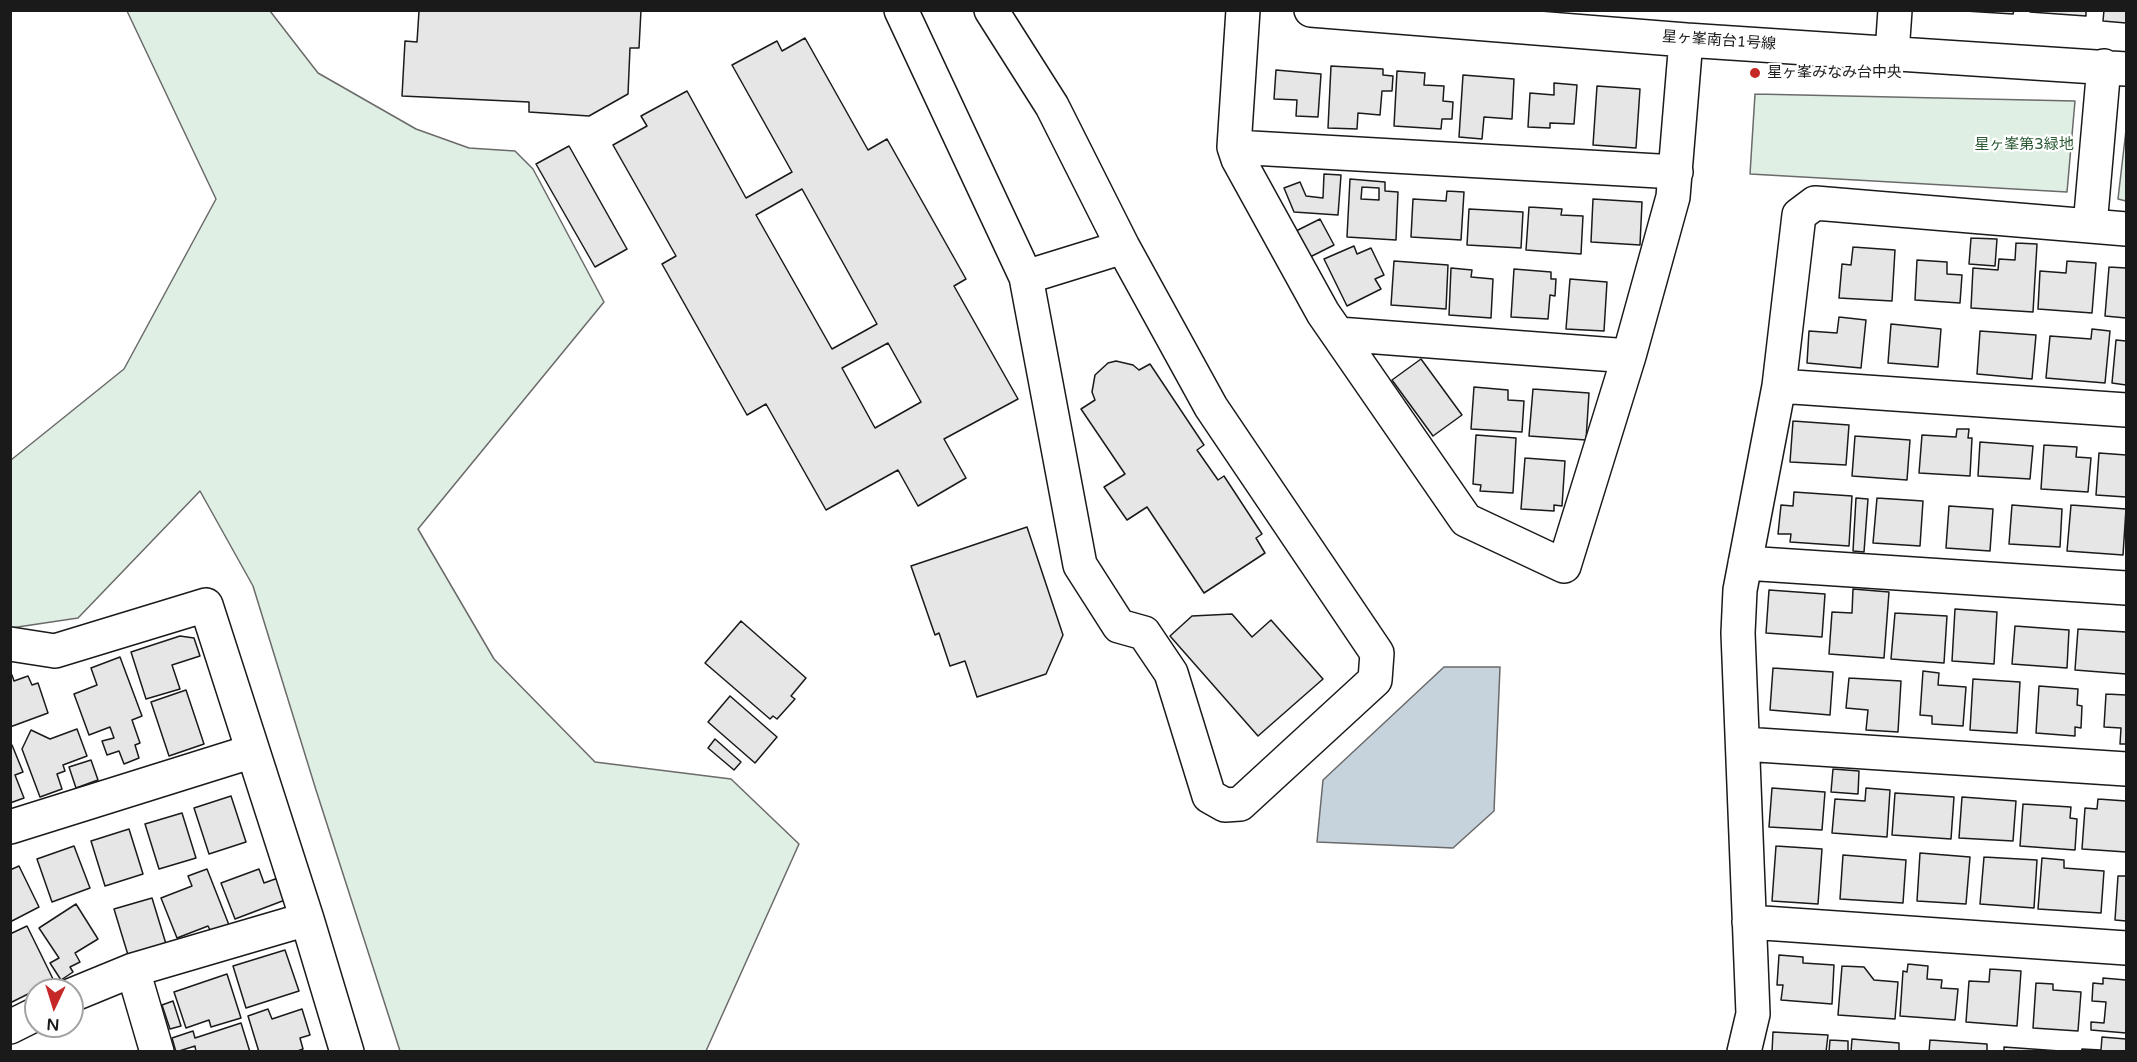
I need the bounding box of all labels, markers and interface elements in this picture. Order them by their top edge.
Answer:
street label: 星ヶ峯南台1号線 [1661,28,1777,54]
place label: 星ヶ峯みなみ台中央 [1767,64,1902,82]
marker: 星ヶ峯みなみ台中央 [1748,66,1762,80]
park label: 星ヶ峯第3緑地 [1974,136,2074,154]
north arrow [24,978,84,1038]
text: N [46,1014,60,1034]

